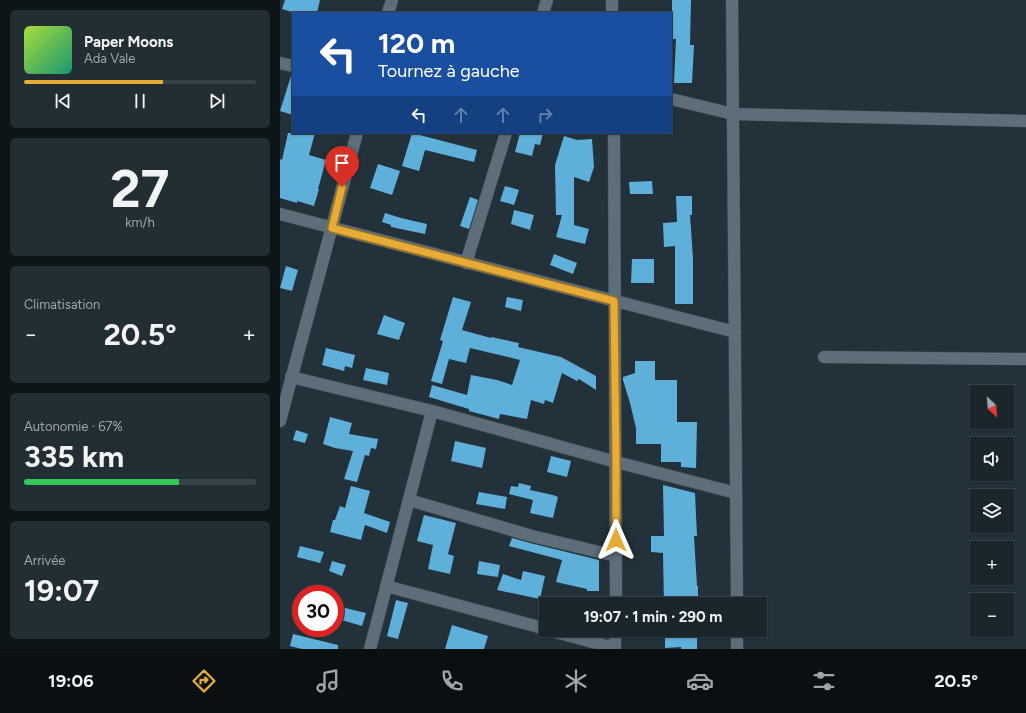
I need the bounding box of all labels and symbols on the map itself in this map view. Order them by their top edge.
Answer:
pin [325,146,359,187]
north arrow [970,385,1014,429]
position arrow [595,519,637,561]
speed limit sign: 30 [292,585,344,637]

